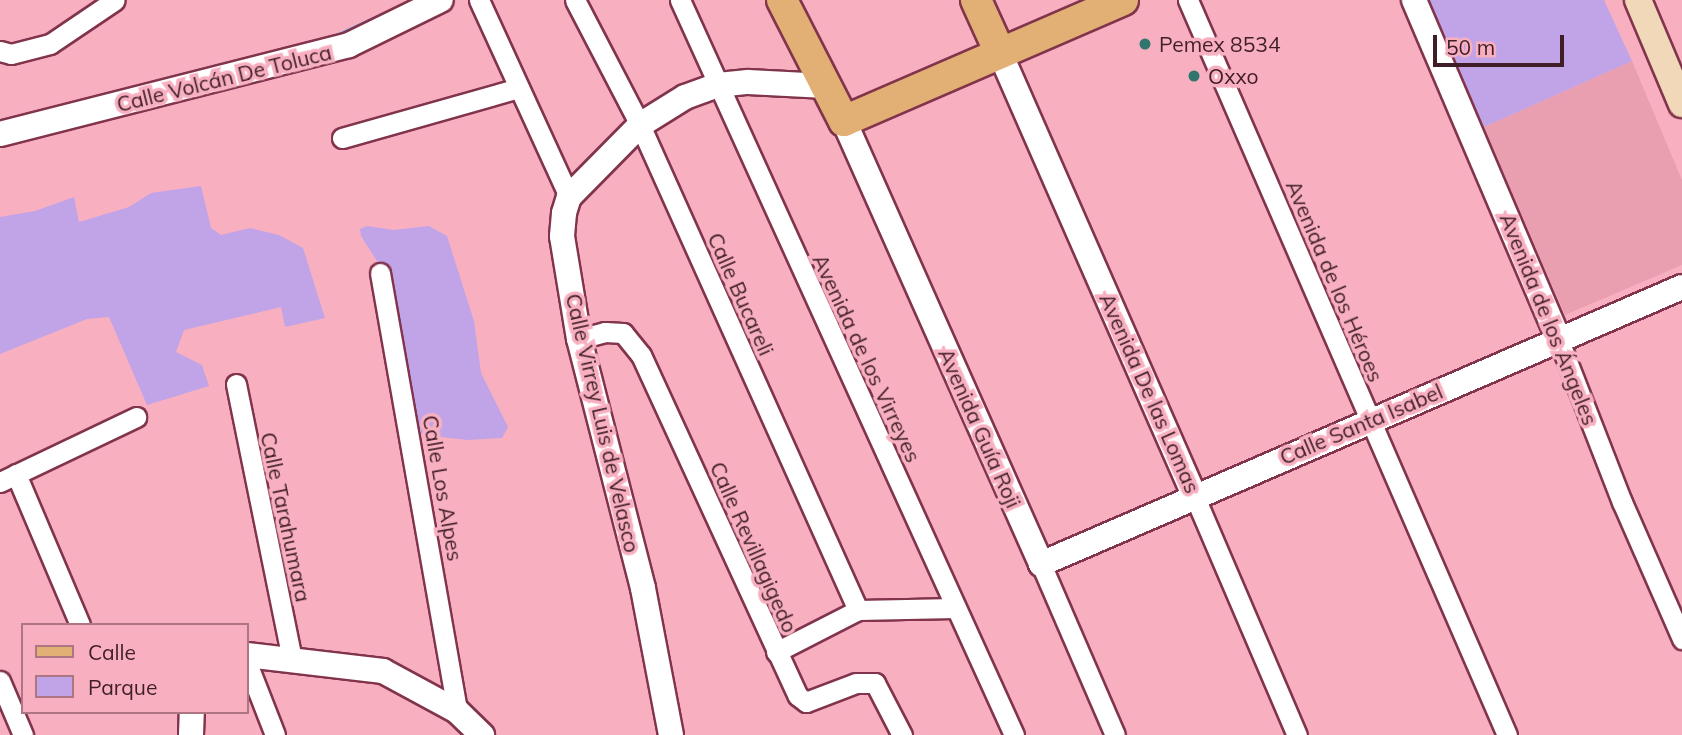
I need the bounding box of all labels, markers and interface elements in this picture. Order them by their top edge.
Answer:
scale bar [1437,21,1568,65]
place label: Pemex 8534 [1159,31,1281,57]
text: 50 m [1446,34,1495,60]
marker: Pemex 8534 [1137,36,1153,52]
street label: Calle Volcán De Toluca [114,39,334,117]
place label: Oxxo [1208,63,1258,89]
marker: Oxxo [1186,68,1202,84]
street label: Avenida de los Héroes [1281,176,1389,386]
street label: Avenida de los Ángeles [1495,209,1603,429]
street label: Calle Bucareli [703,229,779,359]
street label: Avenida de los Virreyes [808,250,926,466]
street label: Avenida De las Lomas [1095,289,1205,497]
street label: Calle Virrey Luis de Velasco [561,291,645,555]
street label: Avenida Guía Roji [933,344,1027,512]
street label: Calle Santa Isabel [1276,378,1446,470]
street label: Calle Los Alpes [418,413,468,563]
street label: Calle Tarahumara [256,430,316,604]
street label: Calle Revillagigedo [705,458,803,636]
legend [21,623,248,714]
text: Calle [88,639,136,665]
text: Parque [88,674,157,700]

